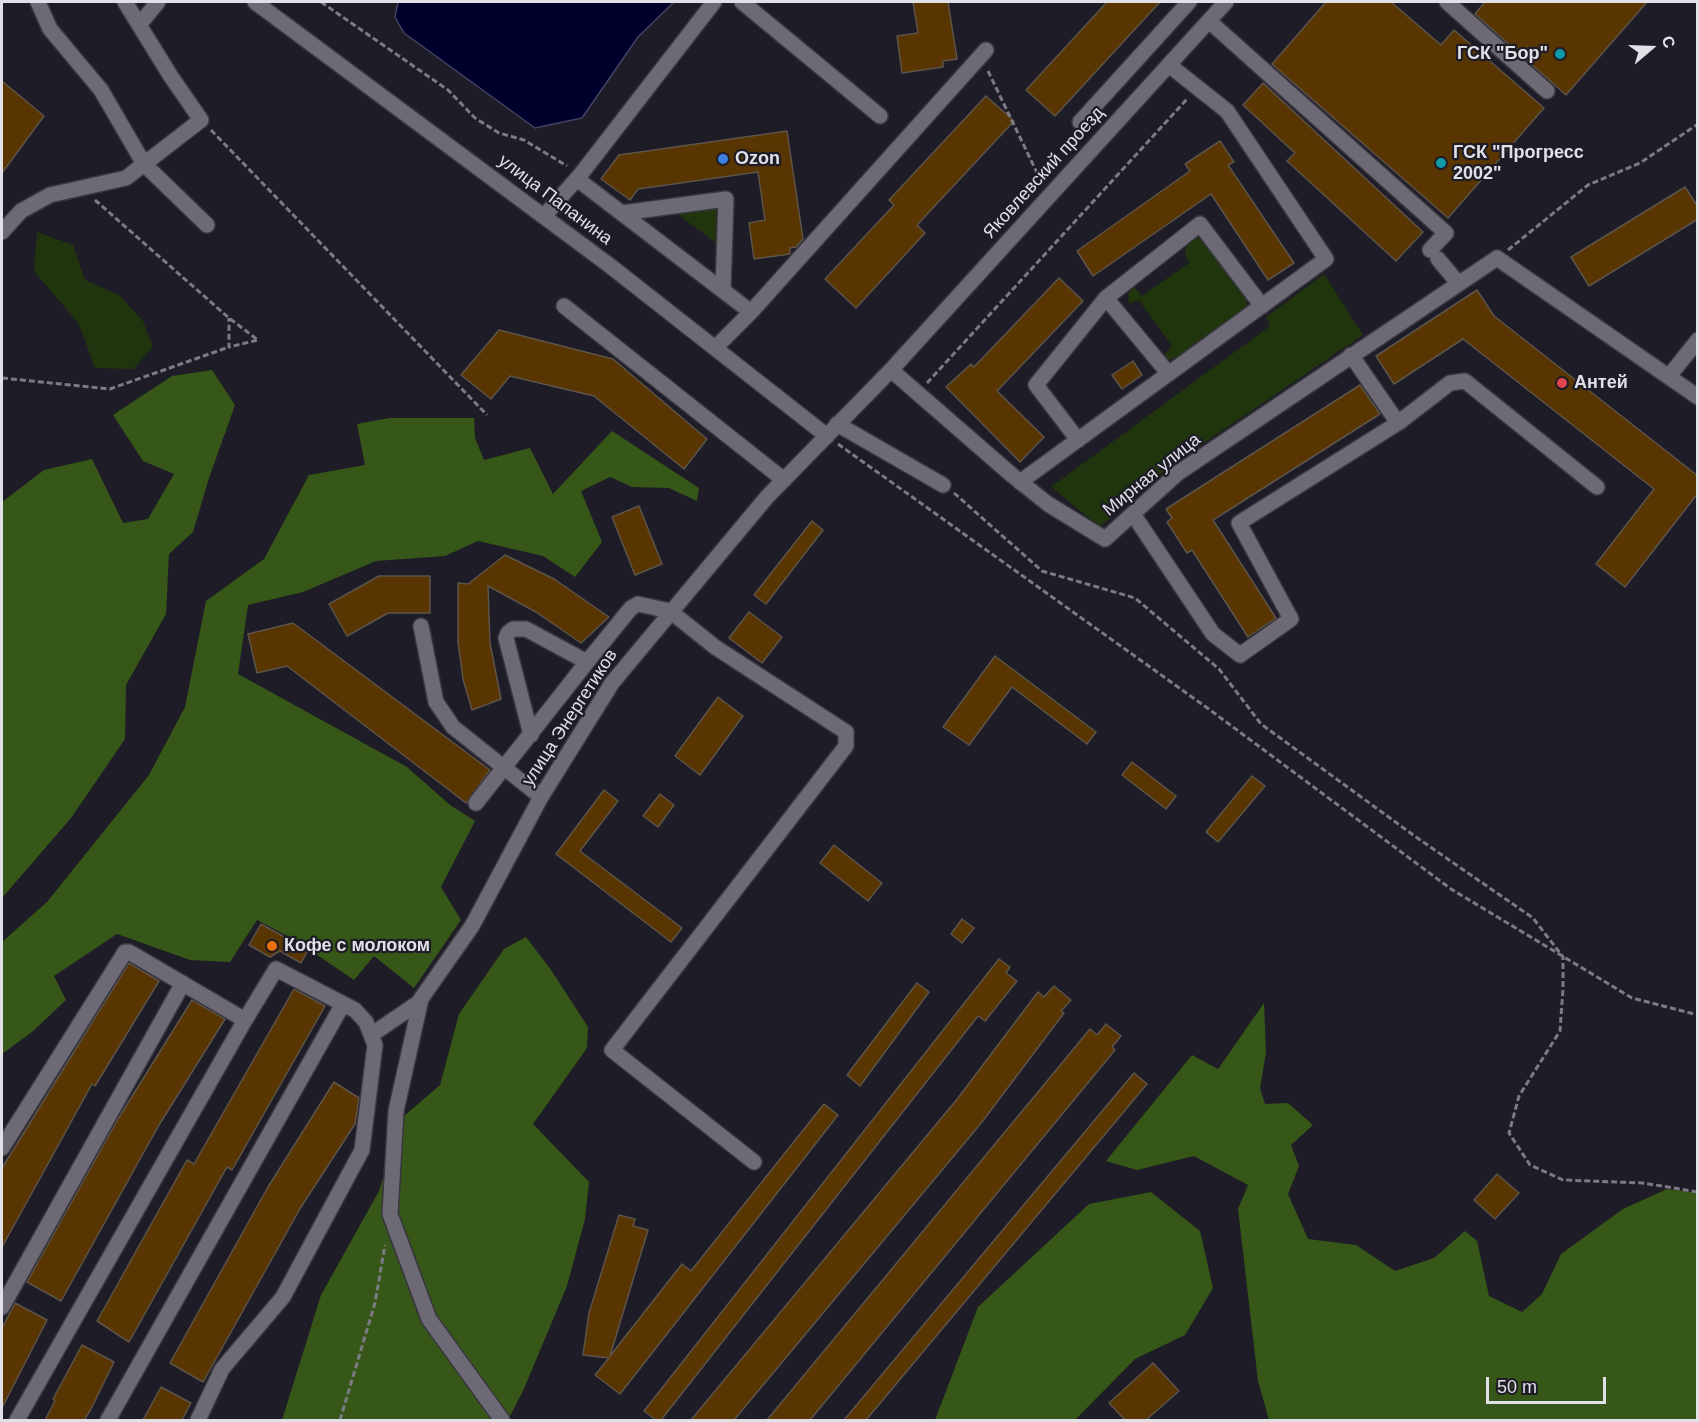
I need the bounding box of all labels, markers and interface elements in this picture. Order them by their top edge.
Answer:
north arrow [1621,18,1681,78]
text: С [1659,34,1678,50]
place label: ГСК "Бор" [1457,43,1548,65]
marker: ГСК "Бор" [1553,47,1567,61]
street label: Яковлевский проезд [979,103,1109,243]
place label: ГСК "Прогресс 2002" [1453,142,1584,184]
place label: Ozon [735,148,780,170]
street label: улица Папанина [494,150,616,250]
marker: Ozon [716,152,730,166]
marker: ГСК "Прогресс 2002" [1434,156,1448,170]
place label: Антей [1574,372,1628,394]
marker: Антей [1555,376,1569,390]
street label: Мирная улица [1099,429,1205,521]
street label: улица Энергетиков [518,645,622,791]
place label: Кофе с молоком [284,935,430,957]
marker: Кофе с молоком [265,939,279,953]
scale bar [1489,1365,1609,1403]
text: 50 m [1497,1377,1537,1397]

